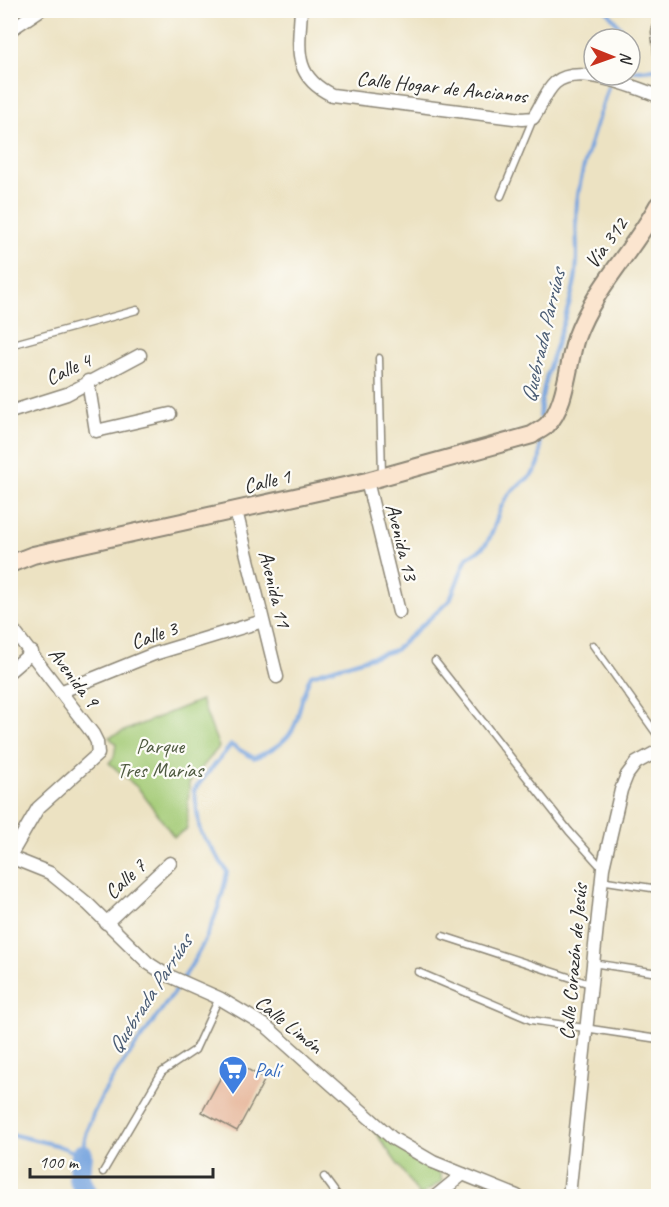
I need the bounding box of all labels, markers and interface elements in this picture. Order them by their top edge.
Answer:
north arrow [582,27,642,87]
text: N [616,52,636,65]
street label: Calle Hogar de Ancianos [355,65,530,109]
street label: Vía 312 [579,211,634,274]
water label: Quebrada Parrúas [514,263,573,405]
street label: Calle 4 [41,346,97,391]
street label: Calle 1 [241,463,295,499]
street label: Avenida 13 [380,501,424,585]
street label: Avenida 11 [253,548,297,632]
street label: Calle 3 [127,614,182,655]
street label: Avenida 9 [43,642,106,714]
park label: Parque Tres Marías [117,733,205,783]
street label: Calle 7 [99,852,152,905]
street label: Calle Corazón de Jesús [553,881,593,1041]
water label: Quebrada Parrúas [101,926,201,1059]
street label: Calle Limón [250,989,329,1059]
supermarket icon: Palí [217,1054,249,1096]
place label: Palí [254,1057,284,1083]
scale bar [30,1141,213,1179]
text: 100 m [39,1151,80,1173]

